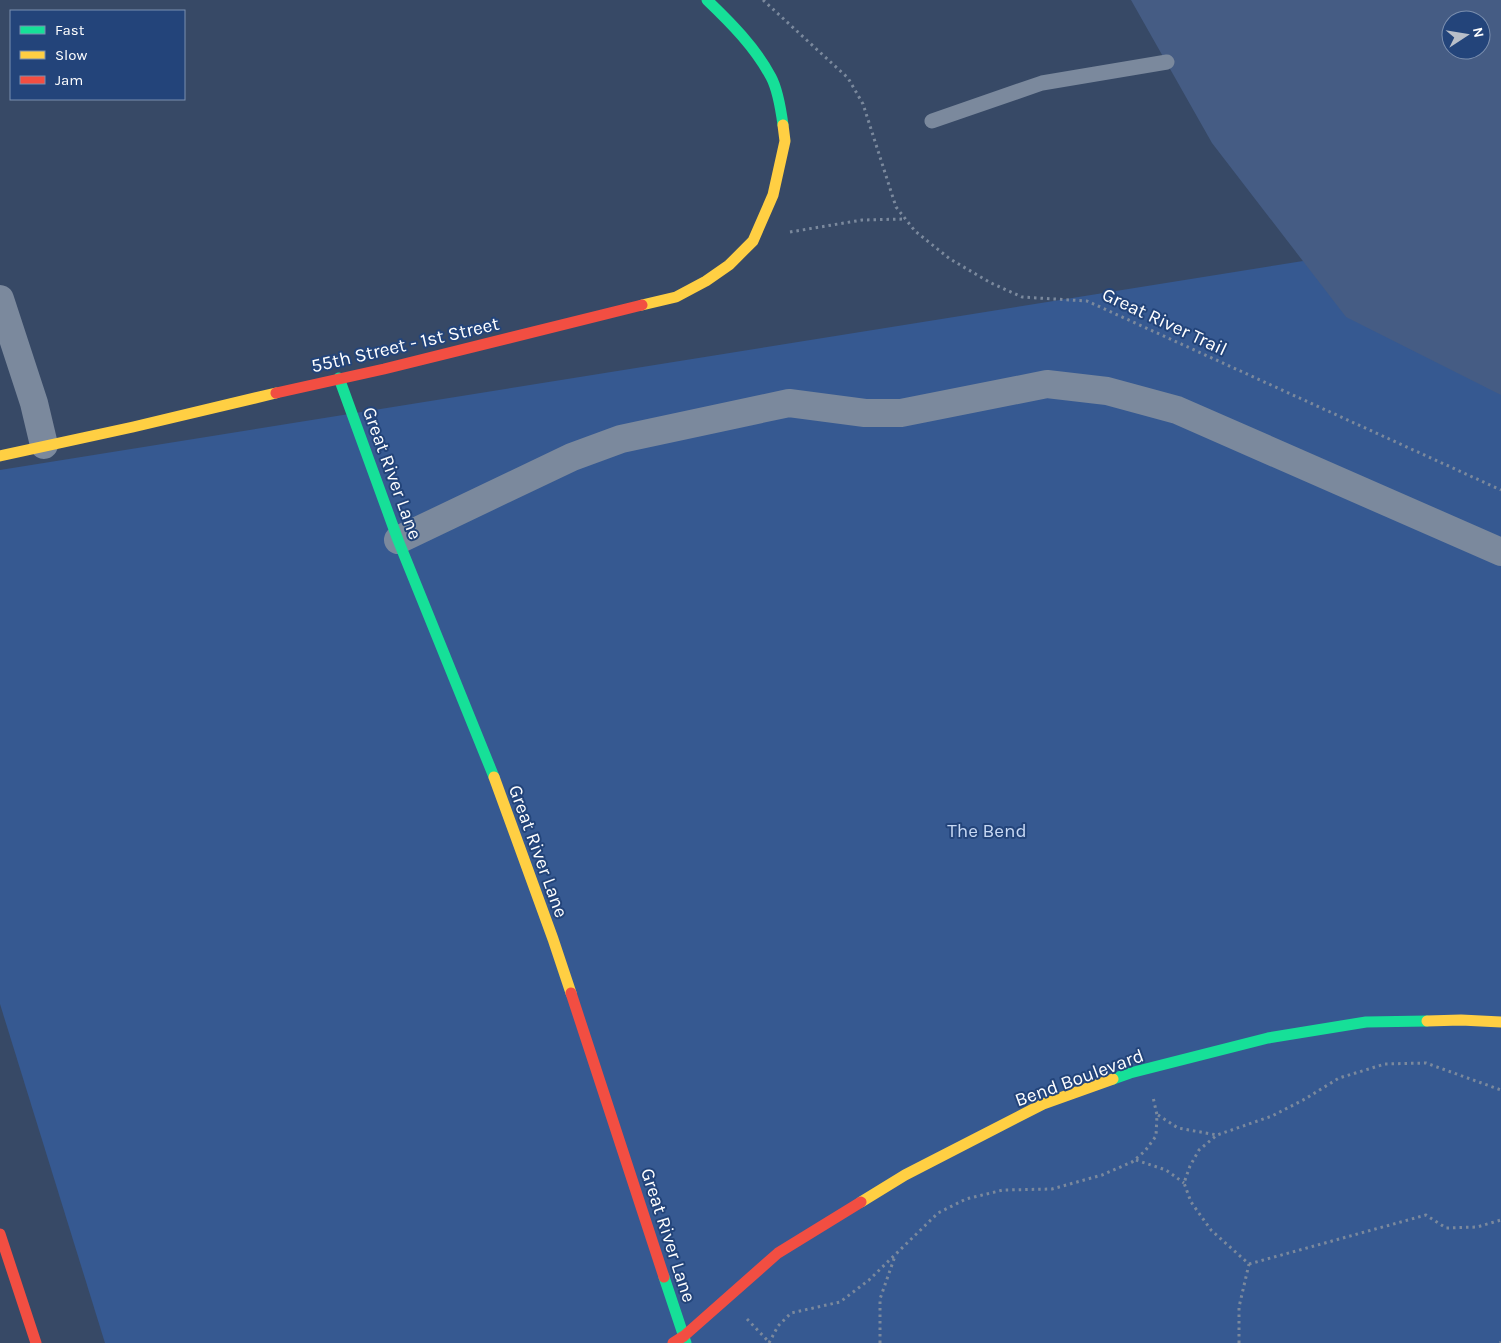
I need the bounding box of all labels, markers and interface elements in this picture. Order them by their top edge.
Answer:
legend [10,10,185,100]
north arrow [1441,10,1491,60]
text: Fast [55,21,85,39]
text: N [1469,26,1488,39]
text: Slow [55,46,87,64]
text: Jam [55,71,83,89]
street label: Great River Trail [1099,283,1231,360]
street label: 55th Street - 1st Street [309,313,501,377]
street label: Great River Lane [358,404,426,543]
street label: Great River Lane [504,782,572,921]
park label: The Bend [947,820,1027,842]
street label: Bend Boulevard [1012,1044,1147,1111]
street label: Great River Lane [636,1166,700,1305]

